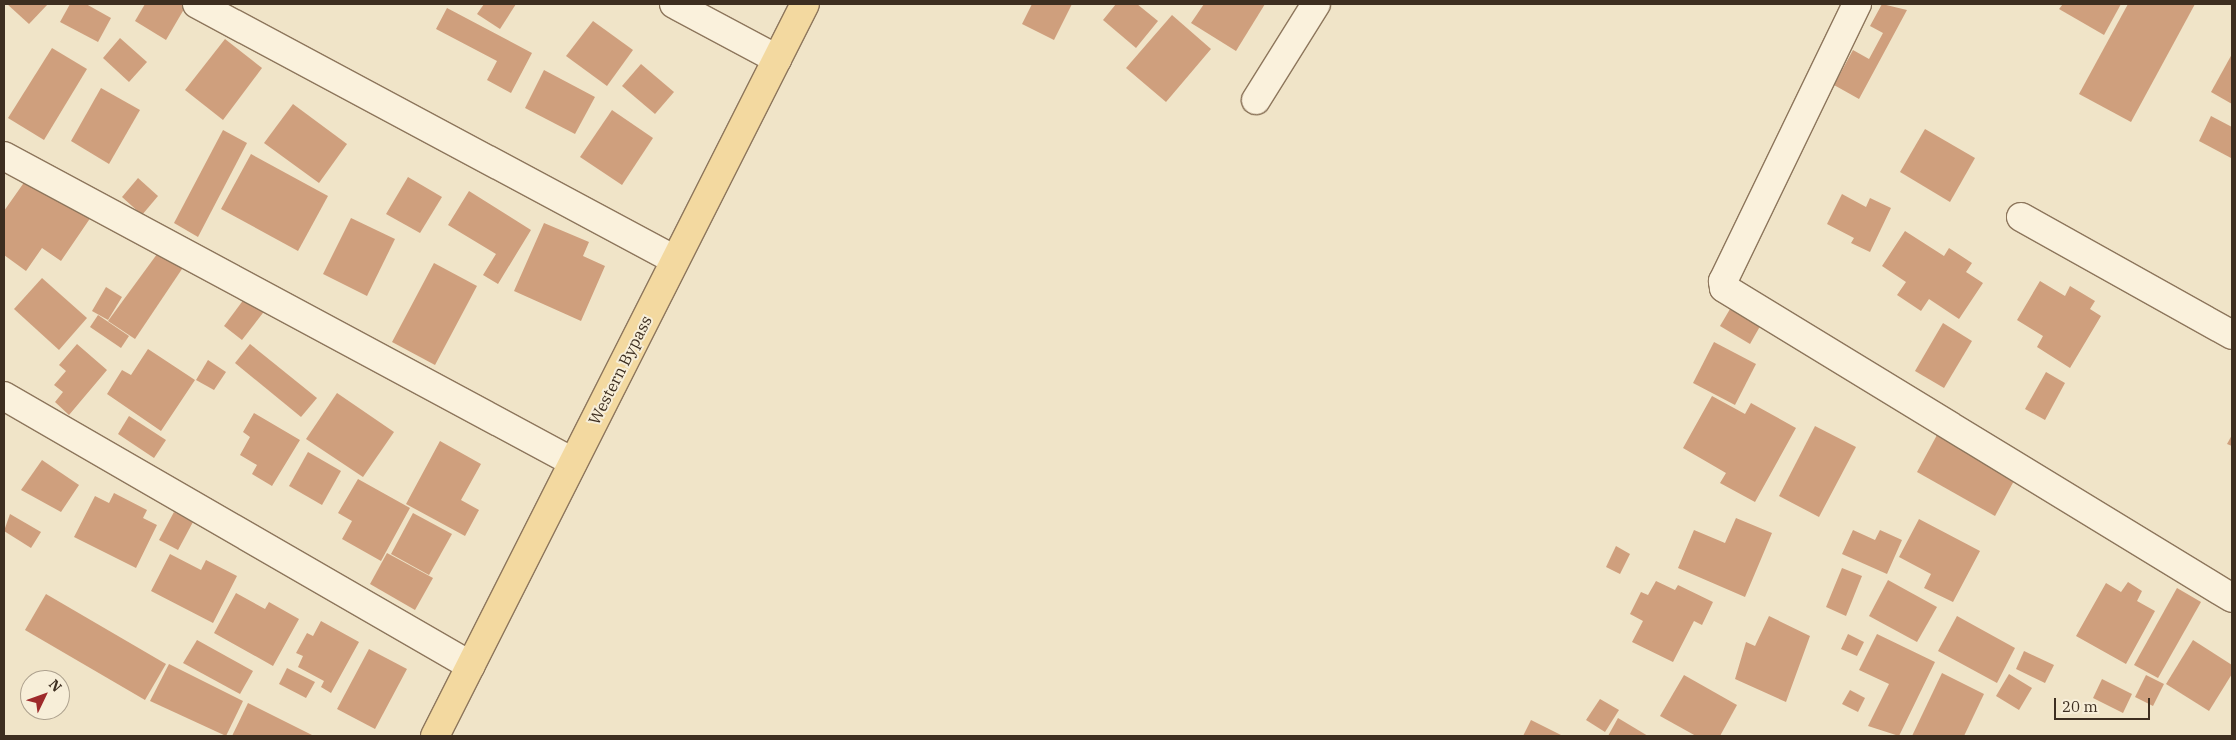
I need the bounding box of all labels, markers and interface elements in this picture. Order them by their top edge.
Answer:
street label: Western Bypass [584,312,656,428]
north arrow [20,670,70,720]
text: N [45,675,66,696]
scale bar [2056,688,2152,720]
text: 20 m [2062,697,2098,716]

